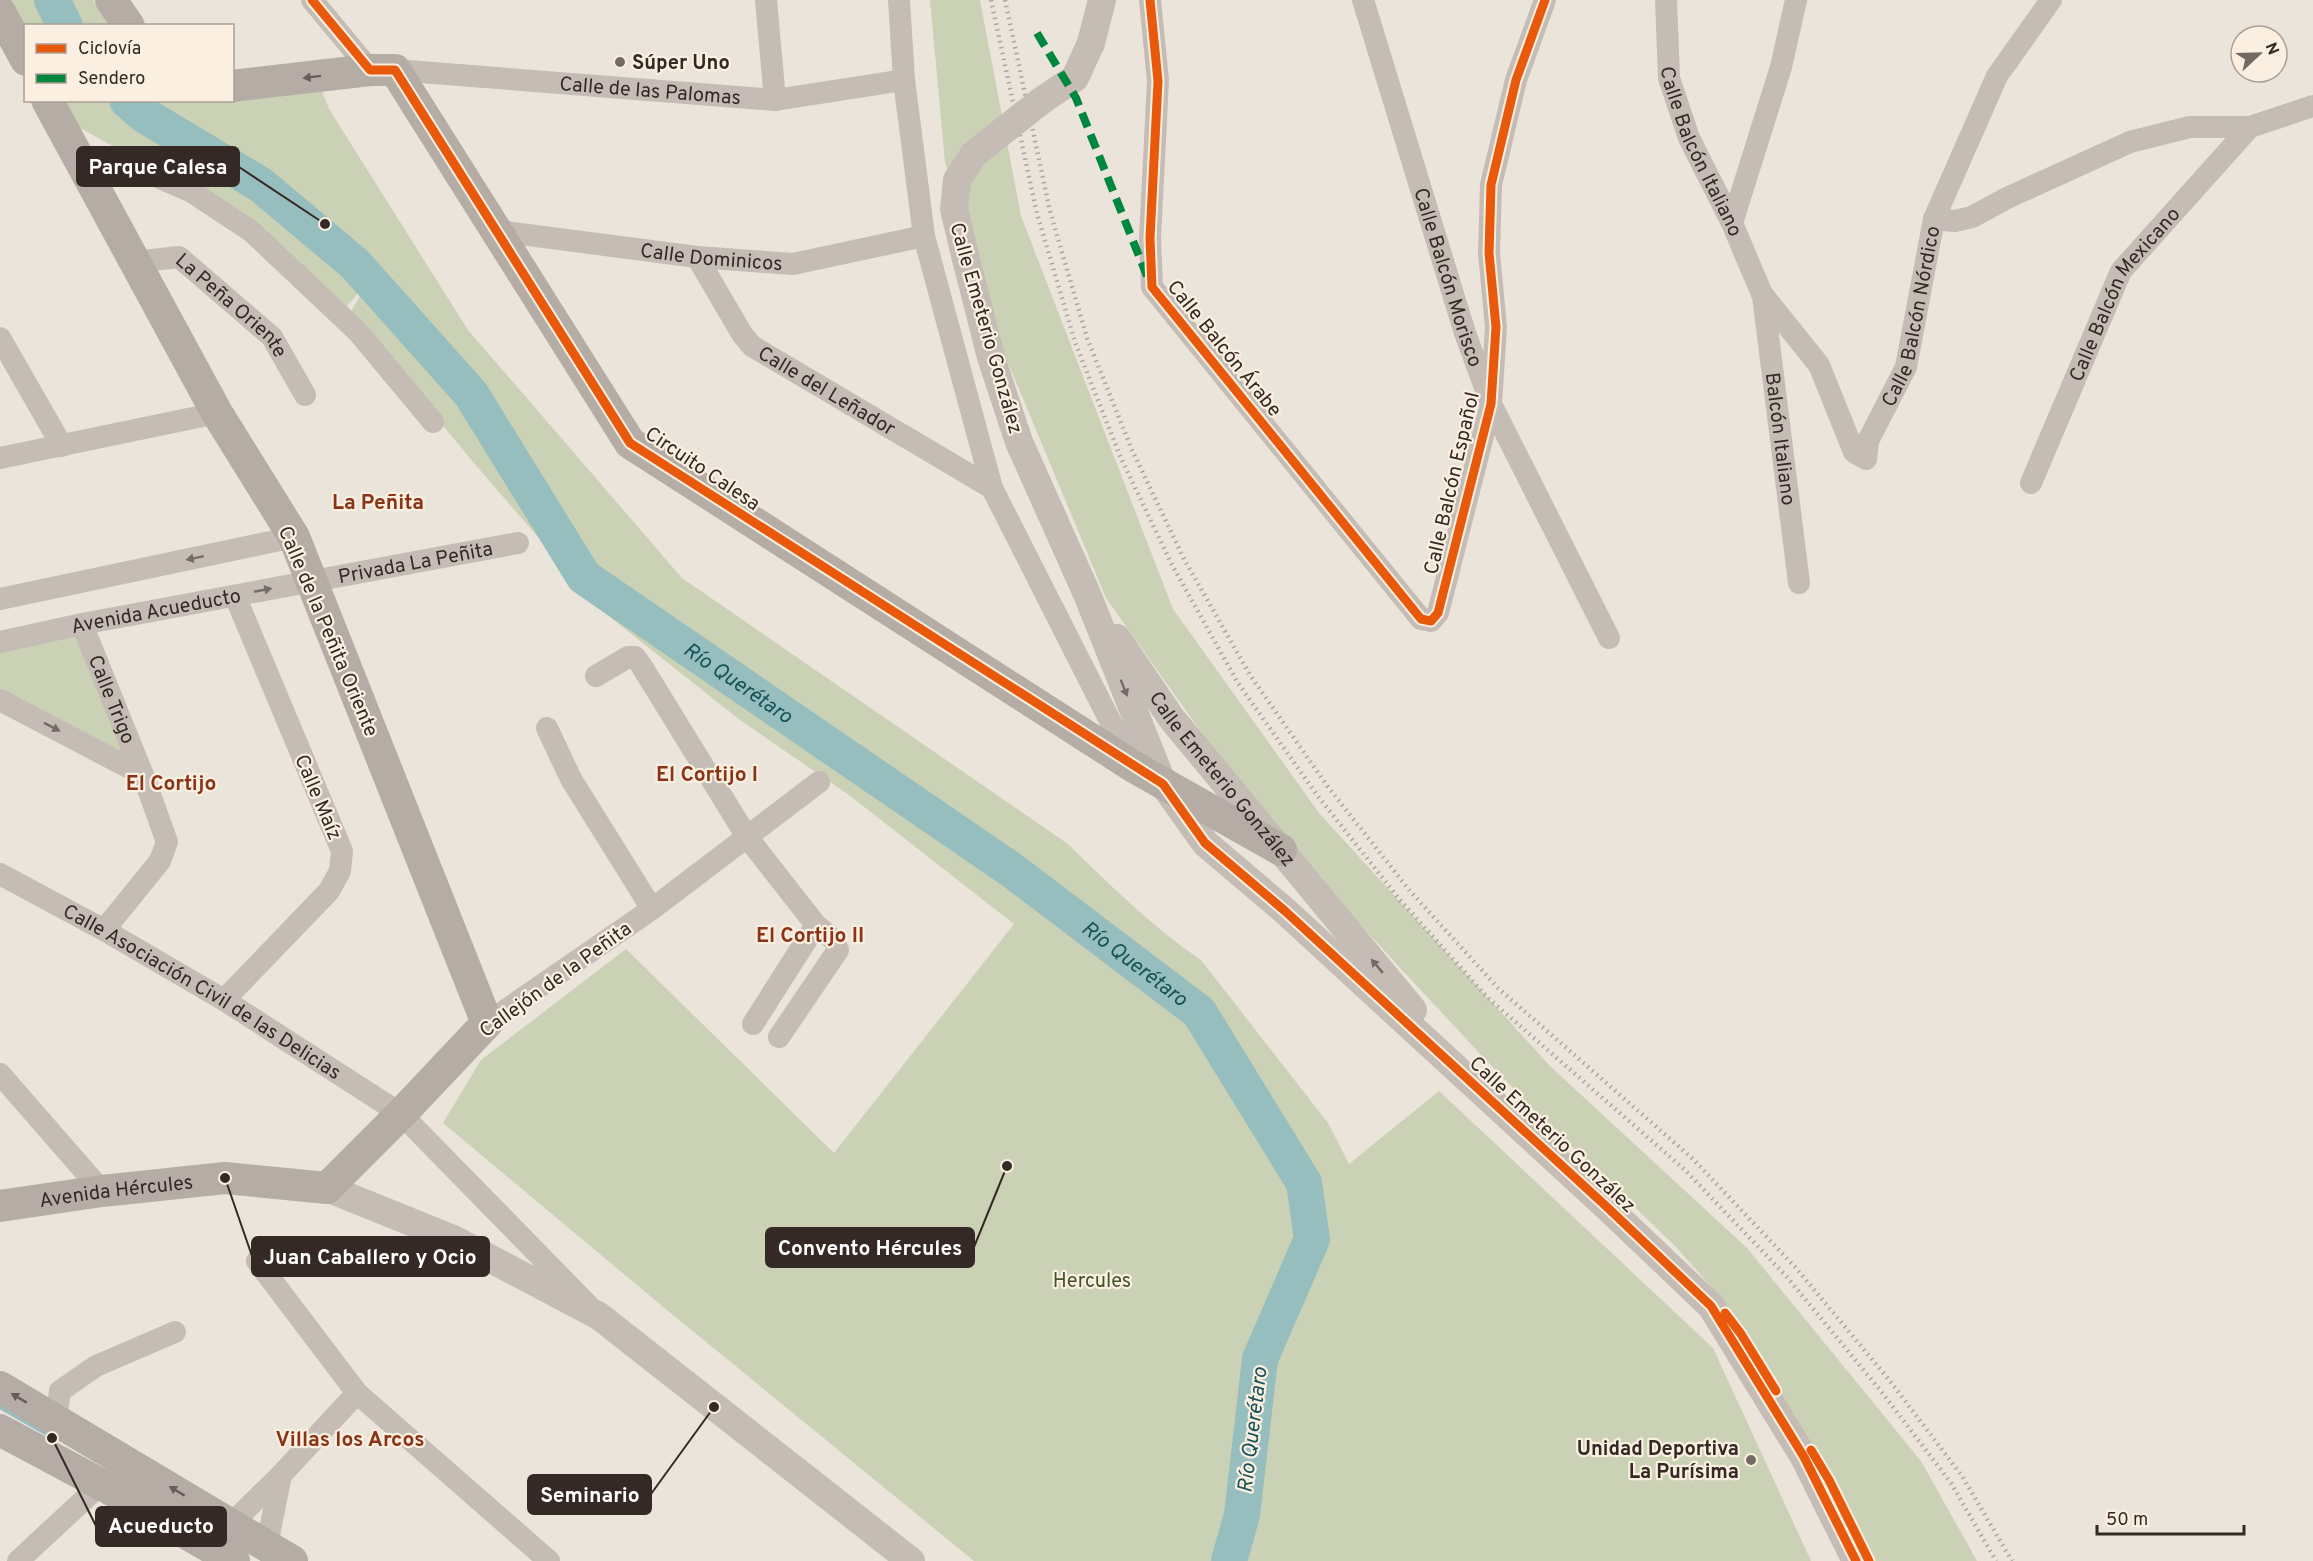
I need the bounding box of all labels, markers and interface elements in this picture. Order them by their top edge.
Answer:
legend [24,24,234,102]
north arrow [2229,24,2289,84]
text: Ciclovía [78,38,141,61]
text: N [2260,40,2282,58]
place label: Súper Uno [632,51,730,77]
marker: Súper Uno [613,55,627,69]
street label: Calle Balcón Italiano [1654,66,1747,241]
text: Sendero [78,68,145,91]
one-way arrow [302,72,321,81]
street label: Calle de las Palomas [558,72,742,112]
callout: Parque Calesa [77,147,239,186]
text: Parque Calesa [89,155,227,182]
street label: Calle Balcón Morisco [1406,185,1487,371]
street label: Calle Balcón Mexicano [2064,202,2187,386]
street label: Calle Emeterio González [942,220,1028,437]
street label: Calle Balcón Nórdico [1877,224,1947,412]
street label: Calle Dominicos [638,239,783,278]
street label: La Peña Oriente [169,248,292,363]
street label: Calle Balcón Árabe [1160,274,1288,423]
street label: Calle del Leñador [752,341,900,443]
street label: Balcón Italiano [1758,371,1800,507]
street label: Calle Balcón Español [1419,390,1487,577]
street label: Circuito Calesa [639,422,765,518]
district label: La Peñita [332,490,424,517]
street label: Calle de la Peñita Oriente [271,522,383,741]
street label: Privada La Peñita [336,537,495,591]
one-way arrow [186,554,205,563]
street label: Avenida Acueducto [69,584,243,641]
one-way arrow [254,585,273,594]
water label: Río Querétaro [678,637,798,731]
street label: Calle Trigo [81,652,140,748]
one-way arrow [1119,679,1129,697]
street label: Calle Emeterio González [1142,687,1300,873]
one-way arrow [44,722,61,732]
street label: Calle Maíz [287,751,347,845]
district label: El Cortijo I [656,762,758,789]
district label: El Cortijo [126,771,216,798]
street label: Calle Asociación Civil de las Delicias [58,899,345,1087]
water label: Río Querétaro [1075,916,1193,1014]
street label: Callejón de la Peñita [475,917,637,1045]
district label: El Cortijo II [756,923,864,950]
one-way arrow [1371,958,1384,974]
street label: Calle Emeterio González [1463,1051,1640,1220]
street label: Avenida Hércules [38,1170,194,1215]
callout: Convento Hércules [766,1228,974,1267]
text: Convento Hércules [778,1236,962,1263]
callout: Juan Caballero y Ocio [252,1237,489,1276]
text: Juan Caballero y Ocio [263,1245,477,1272]
park label: Hercules [1053,1269,1131,1295]
water label: Río Querétaro [1232,1365,1275,1495]
one-way arrow [11,1393,27,1404]
district label: Villas los Arcos [276,1427,424,1454]
place label: Unidad Deportiva La Purísima [1577,1437,1739,1486]
marker: Unidad Deportiva La Purísima [1744,1453,1758,1467]
callout: Seminario [528,1475,651,1514]
text: Seminario [540,1483,640,1510]
one-way arrow [169,1486,185,1497]
scale bar [2097,1498,2244,1536]
callout: Acueducto [96,1507,226,1546]
text: 50 m [2106,1509,2148,1532]
text: Acueducto [108,1514,214,1541]

